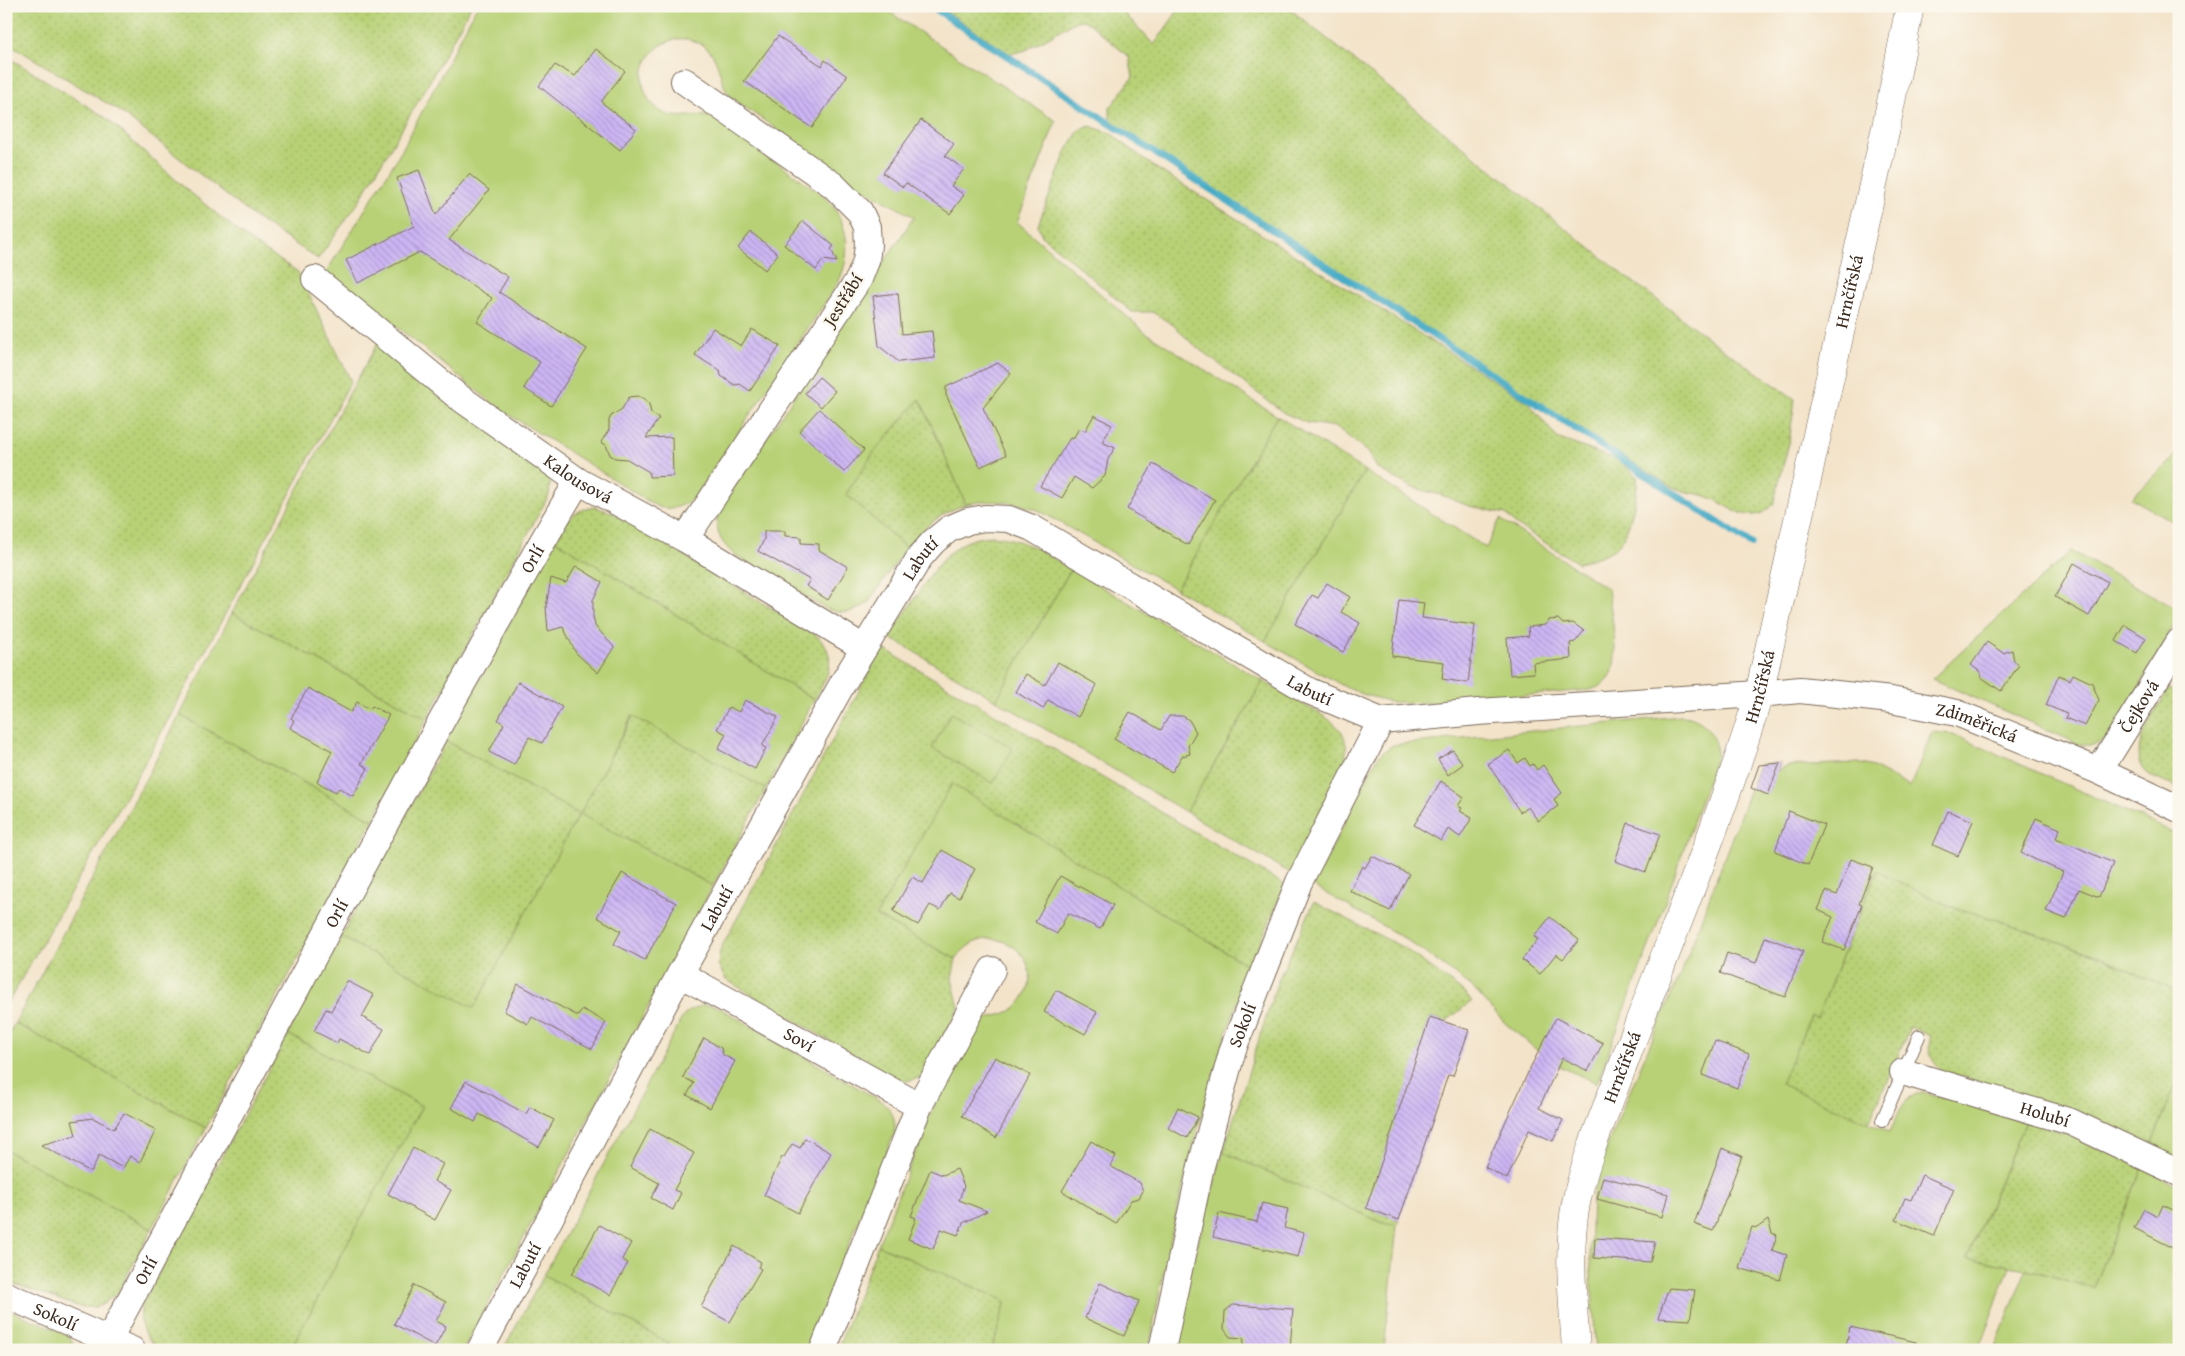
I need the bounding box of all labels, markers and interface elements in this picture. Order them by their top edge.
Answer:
street label: Hrnčířská [1827,252,1870,331]
street label: Jestřábí [815,267,870,333]
street label: Kalousová [538,447,618,511]
street label: Labutí [895,529,944,585]
street label: Orlí [513,539,551,578]
street label: Hrnčířská [1737,647,1782,727]
street label: Labutí [1282,667,1338,713]
street label: Čejková [2112,674,2166,738]
street label: Zdiměřická [1934,695,2022,749]
street label: Labutí [693,880,740,936]
street label: Orlí [318,894,355,932]
street label: Sokolí [1221,998,1263,1051]
street label: Soví [779,1020,820,1059]
street label: Hrnčířská [1596,1027,1648,1107]
street label: Holubí [2017,1094,2074,1134]
street label: Labutí [501,1237,548,1292]
street label: Orlí [127,1251,164,1290]
street label: Sokolí [29,1295,83,1338]

